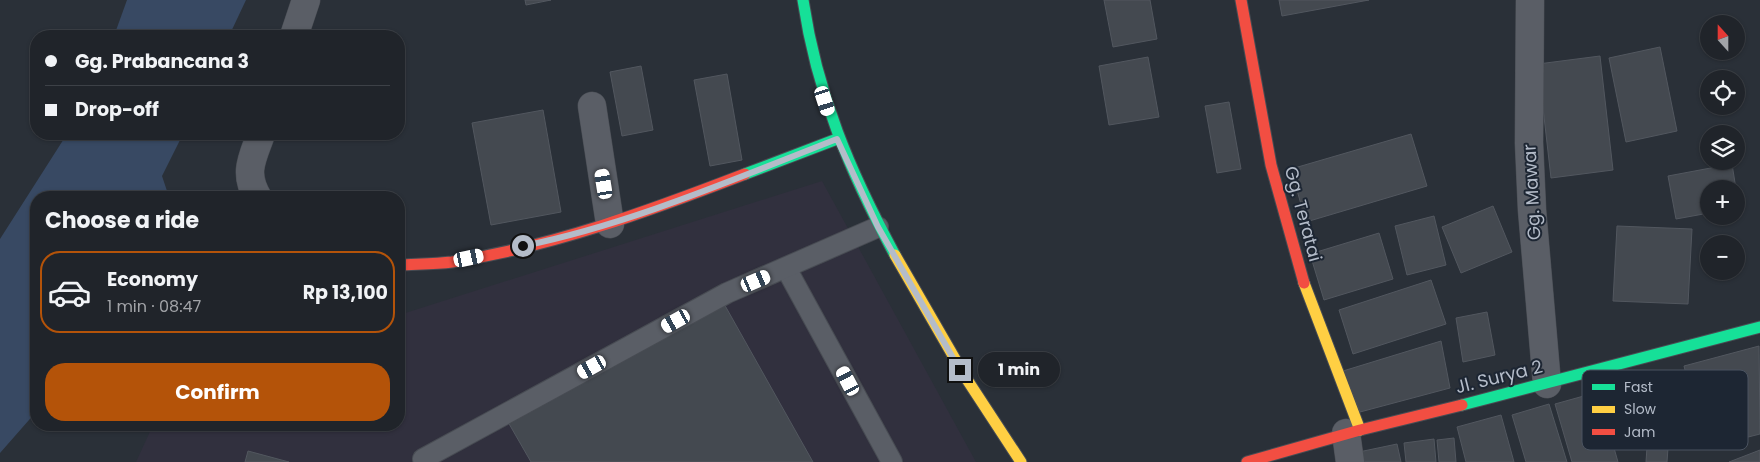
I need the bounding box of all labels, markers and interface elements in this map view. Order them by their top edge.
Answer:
north arrow [1700,15,1745,60]
map controls [1700,15,1745,280]
text: Gg. Prabancana 3 [75,48,249,75]
button: locate [1700,70,1745,115]
car [813,84,836,118]
text: Drop-off [75,96,159,123]
button: layers [1700,125,1745,170]
street label: Gg. Mawar [1516,143,1546,241]
street label: Gg. Teratai [1279,163,1328,264]
car [594,168,613,200]
button: + [1700,180,1745,225]
text: Choose a ride [45,205,199,236]
route start [512,235,534,257]
button: − [1700,235,1745,280]
car [452,248,485,268]
text: Economy [107,266,198,293]
car [739,268,772,294]
icon: car [47,270,92,315]
text: Rp 13,100 [303,279,388,306]
text: 1 min · 08:47 [107,295,201,318]
car [659,307,692,335]
callout: 1 min [978,352,1060,388]
car [575,353,608,381]
street label: Jl. Surya 2 [1453,354,1545,399]
text: 1 min [998,358,1040,381]
route end [949,359,971,381]
button: Confirm [45,363,390,421]
car [834,364,861,398]
legend [1582,370,1748,450]
text: Fast [1624,377,1653,397]
text: Slow [1624,399,1657,419]
text: Jam [1624,422,1655,442]

